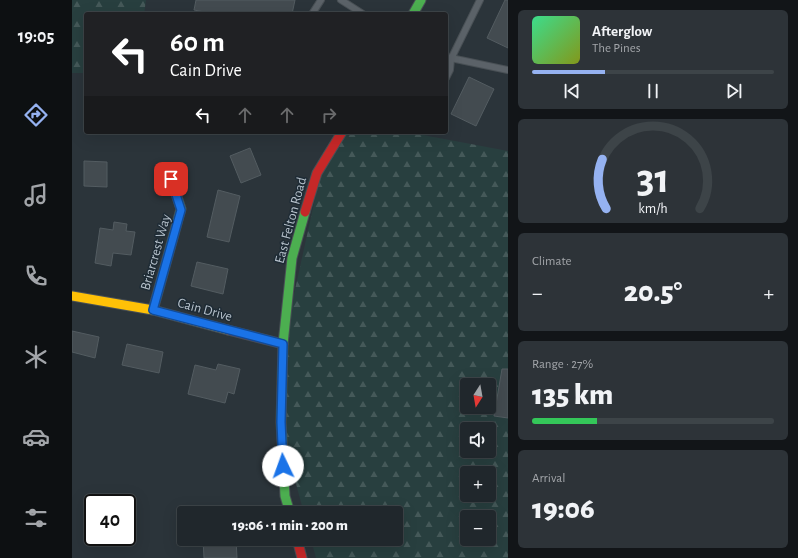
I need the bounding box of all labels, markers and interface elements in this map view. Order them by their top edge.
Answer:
text: Afterglow [592,24,652,39]
text: 19:05 [18,28,54,46]
icon: left [104,28,156,80]
text: 60 m [170,29,225,57]
text: The Pines [592,42,641,55]
text: Cain Drive [170,62,242,80]
icon: previous [561,80,583,102]
icon: pause [642,80,664,102]
icon: next [723,80,745,102]
icon: directions [22,101,50,129]
icon: left [192,104,214,126]
icon: ahead [234,104,256,126]
icon: ahead [276,104,298,126]
icon: right [318,104,340,126]
text: 31 [637,158,669,199]
pin [154,162,188,196]
icon: arrive [160,168,182,190]
street label: East Felton Road [273,176,309,265]
icon: music [22,181,50,209]
text: km/h [638,201,668,215]
street label: Briarcrest Way [138,213,173,292]
text: Climate [532,255,571,268]
icon: phone [22,262,50,290]
text: 20.5° [624,277,682,307]
text: − [532,282,543,304]
text: + [763,282,774,304]
street label: Cain Drive [176,296,234,324]
icon: climate [22,343,50,371]
text: Range · 27% [532,358,593,371]
north arrow [460,378,496,414]
map controls [460,378,496,546]
text: 135 km [532,380,613,410]
button: sound [460,422,496,458]
icon: car [22,423,50,451]
position arrow [262,445,304,487]
button: + [460,466,496,502]
text: Arrival [532,472,565,485]
speed limit sign: 40 [84,494,136,546]
text: 19:06 [532,494,595,524]
icon: filters [22,504,50,532]
button: − [460,510,496,546]
text: 19:06 · 1 min · 200 m [232,518,348,533]

